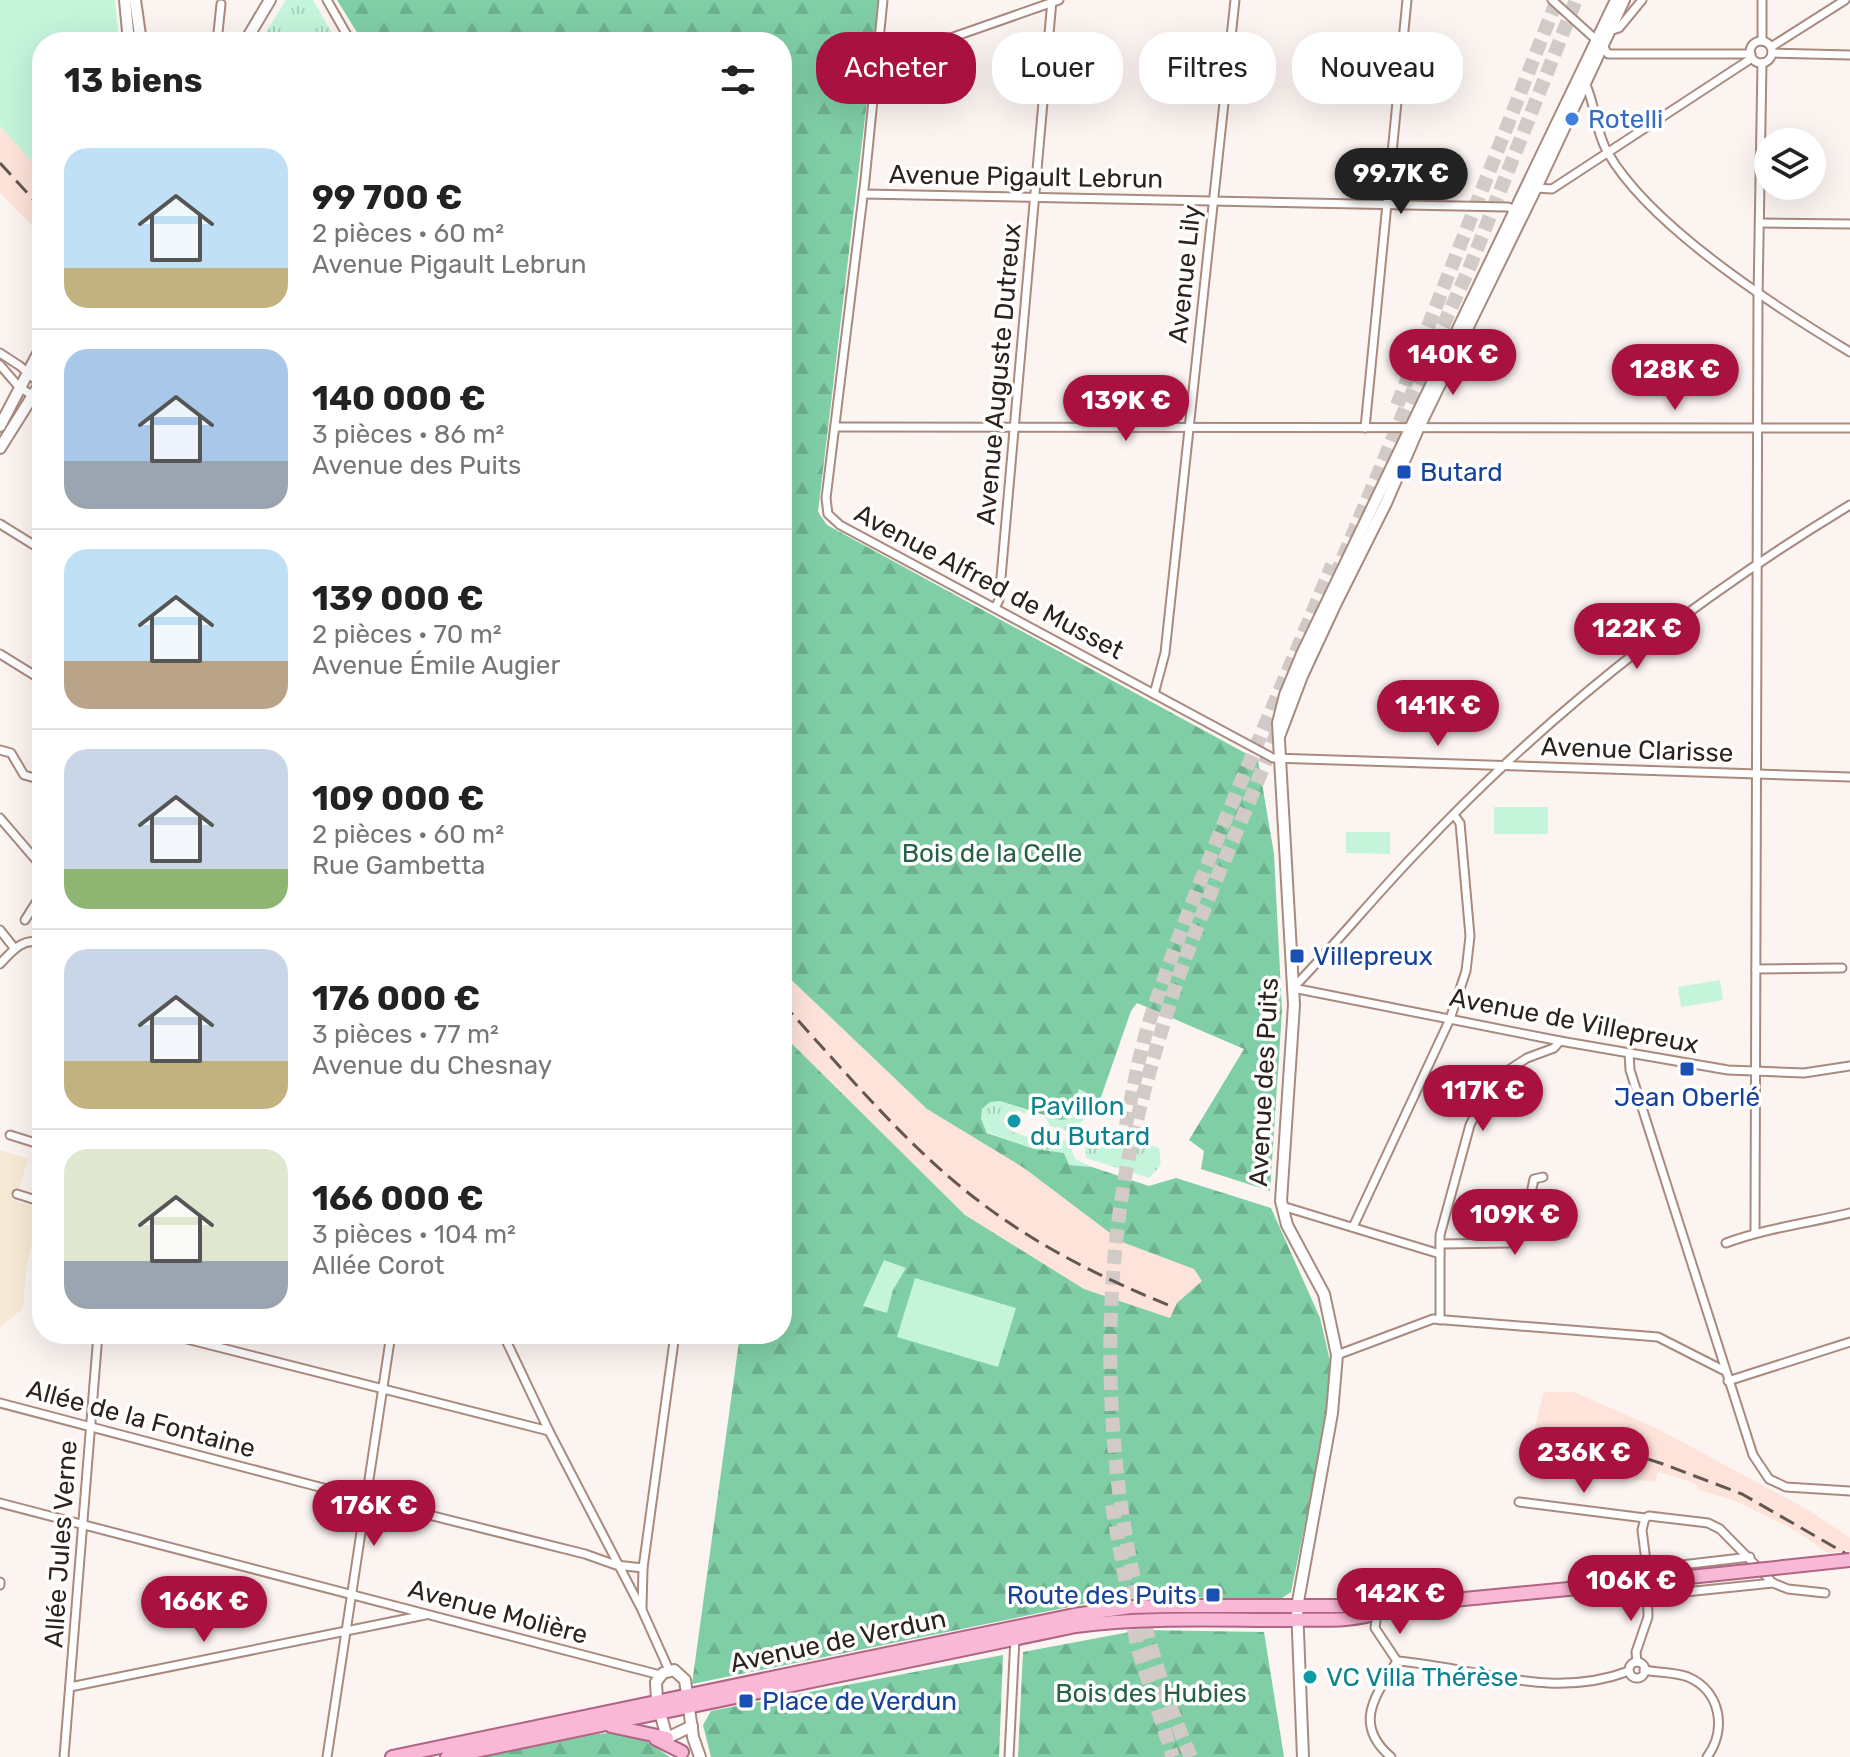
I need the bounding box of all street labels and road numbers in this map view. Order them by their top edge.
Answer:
street label: Avenue Pigault Lebrun [889,159,1163,195]
street label: Avenue Lily [1162,203,1208,345]
street label: Avenue Auguste Dutreux [970,222,1028,526]
street label: Avenue Alfred de Musset [849,498,1129,666]
street label: Avenue Clarisse [1540,731,1734,769]
street label: Avenue des Puits [1243,977,1285,1187]
street label: Avenue de Villepreux [1447,982,1701,1060]
street label: Allée de la Fontaine [23,1374,259,1464]
street label: Allée Jules Verne [38,1439,84,1649]
street label: Avenue Molière [405,1573,591,1651]
street label: Avenue de Verdun [727,1603,949,1679]

